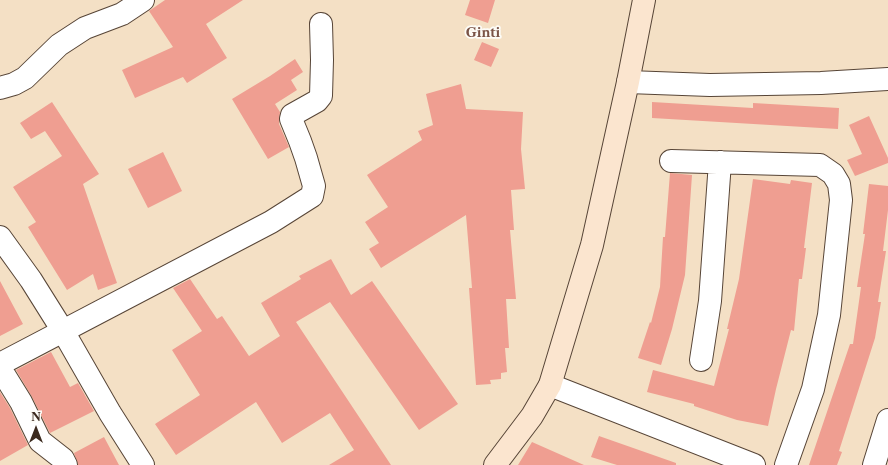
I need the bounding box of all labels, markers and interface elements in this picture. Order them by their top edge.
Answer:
district label: Ginti [466,25,500,41]
north arrow [16,409,56,449]
text: N [31,410,41,424]

